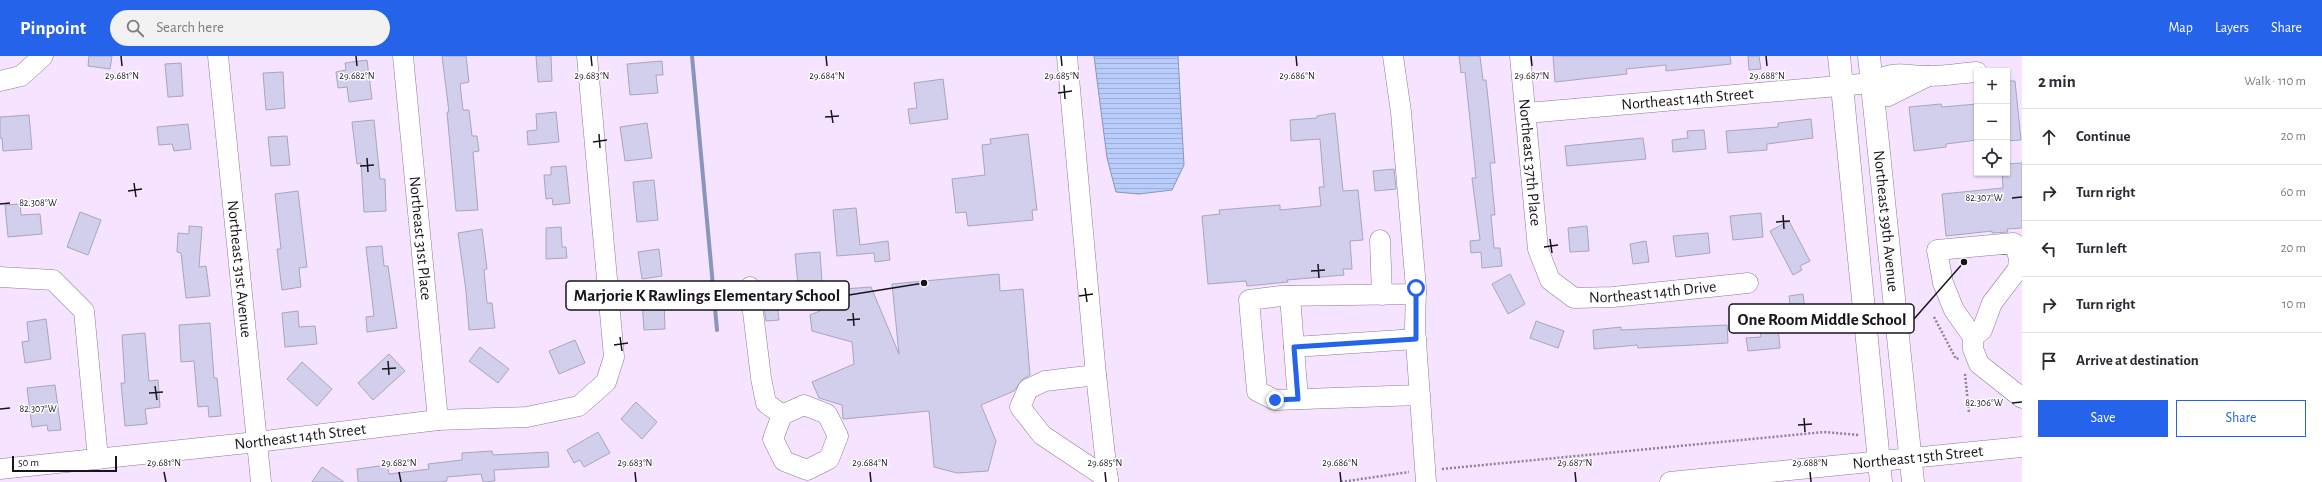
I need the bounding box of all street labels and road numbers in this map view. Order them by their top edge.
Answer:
street label: Northeast 14th Street [1621,85,1754,113]
street label: Northeast 37th Place [1516,98,1544,227]
street label: Northeast 39th Avenue [1871,150,1901,293]
street label: Northeast 31st Place [407,175,434,301]
street label: Northeast 31st Avenue [225,200,254,338]
street label: Northeast 14th Drive [1589,278,1717,306]
street label: Northeast 14th Street [234,421,367,452]
street label: Northeast 15th Street [1852,443,1984,472]

